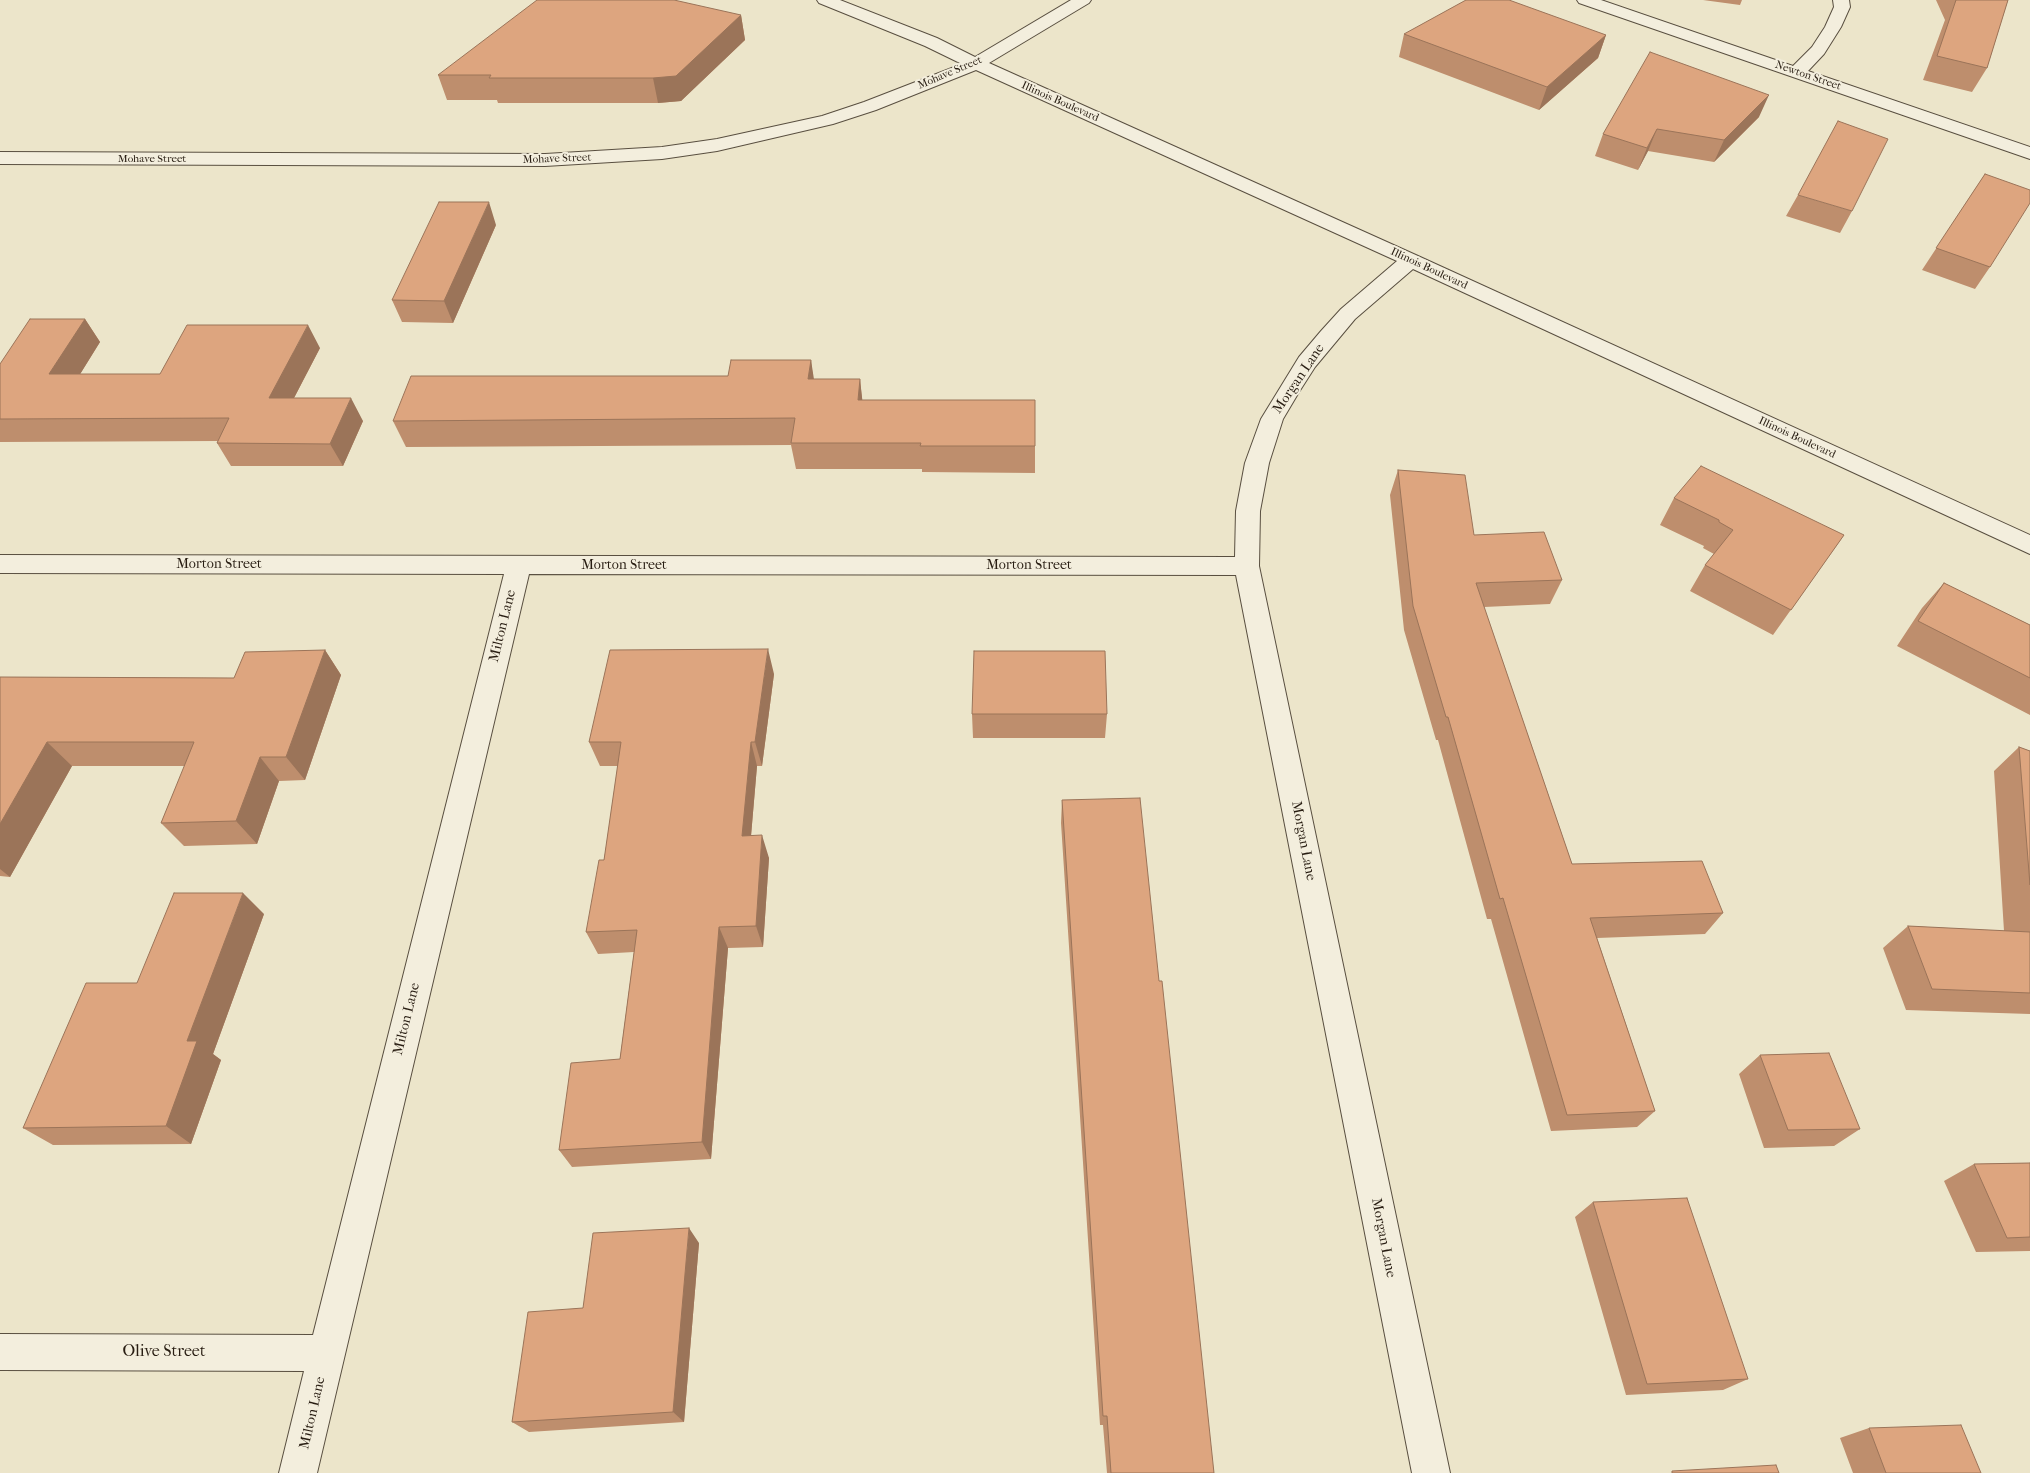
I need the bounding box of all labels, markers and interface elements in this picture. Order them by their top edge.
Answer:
street label: Mohave Street [916,54,984,92]
street label: Newton Street [1773,59,1843,93]
street label: Illinois Boulevard [1019,79,1101,125]
street label: Mohave Street [522,151,592,167]
street label: Mohave Street [118,152,186,166]
street label: Illinois Boulevard [1388,245,1470,293]
street label: Morgan Lane [1270,341,1328,417]
street label: Illinois Boulevard [1756,414,1838,462]
street label: Morton Street [176,557,262,573]
street label: Morton Street [581,558,667,574]
street label: Morton Street [986,558,1072,574]
street label: Milton Lane [486,588,520,664]
street label: Morgan Lane [1287,800,1319,882]
street label: Milton Lane [390,981,424,1057]
street label: Morgan Lane [1367,1197,1399,1279]
street label: Olive Street [123,1342,205,1362]
street label: Milton Lane [297,1375,329,1451]

